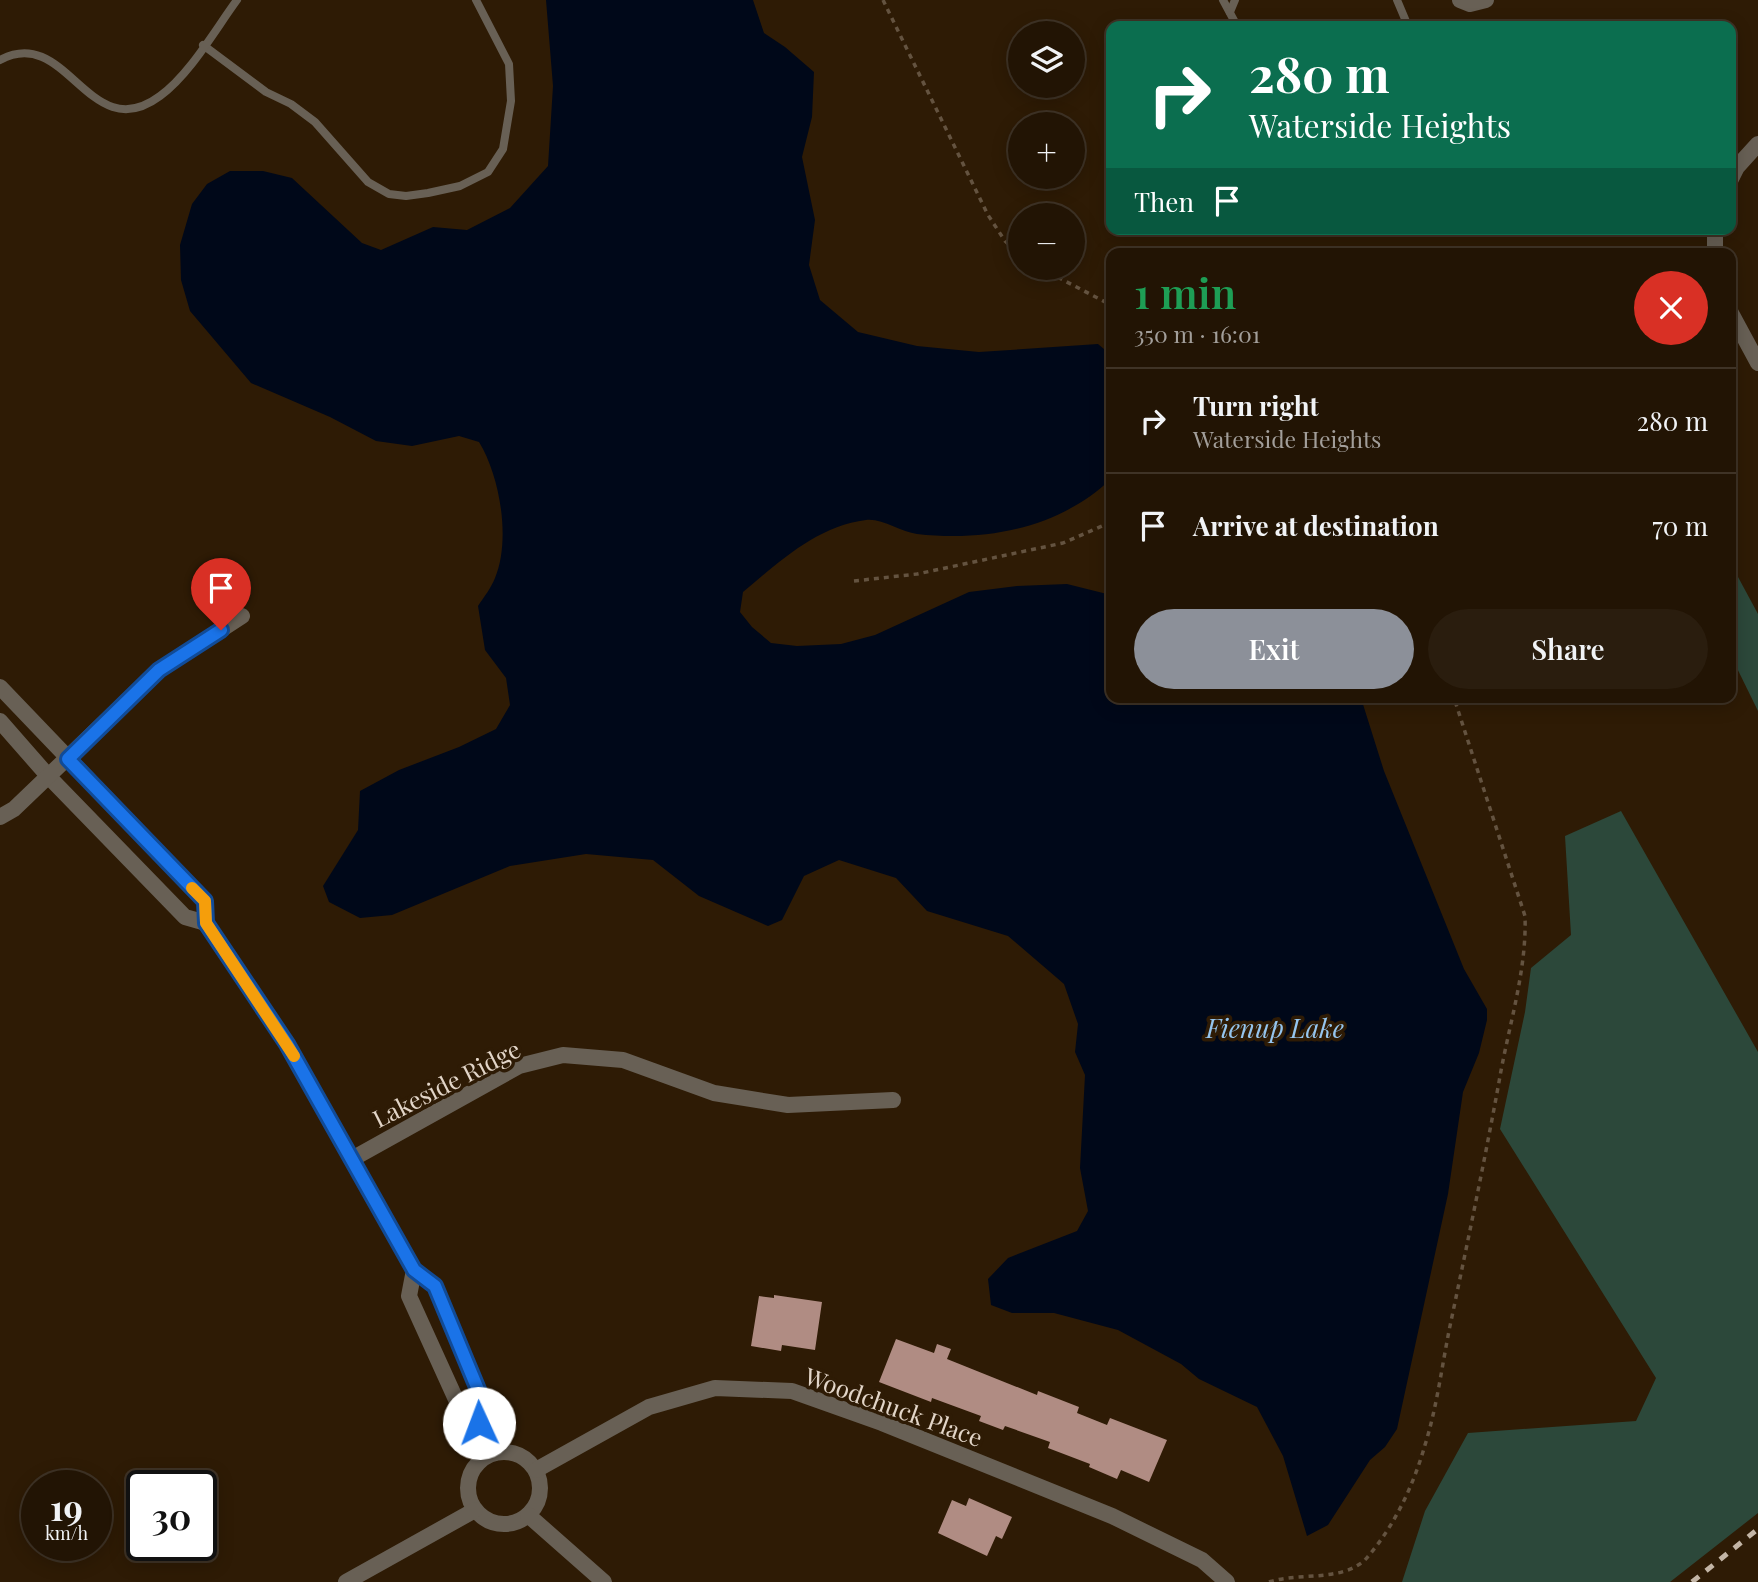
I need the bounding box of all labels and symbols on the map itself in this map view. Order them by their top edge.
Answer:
pin [191,558,251,630]
water label: Fienup Lake [1205,1010,1344,1045]
street label: Lakeside Ridge [367,1032,525,1134]
street label: Woodchuck Place [800,1359,987,1453]
position arrow [442,1386,516,1460]
speed limit sign: 30 [126,1470,217,1561]

